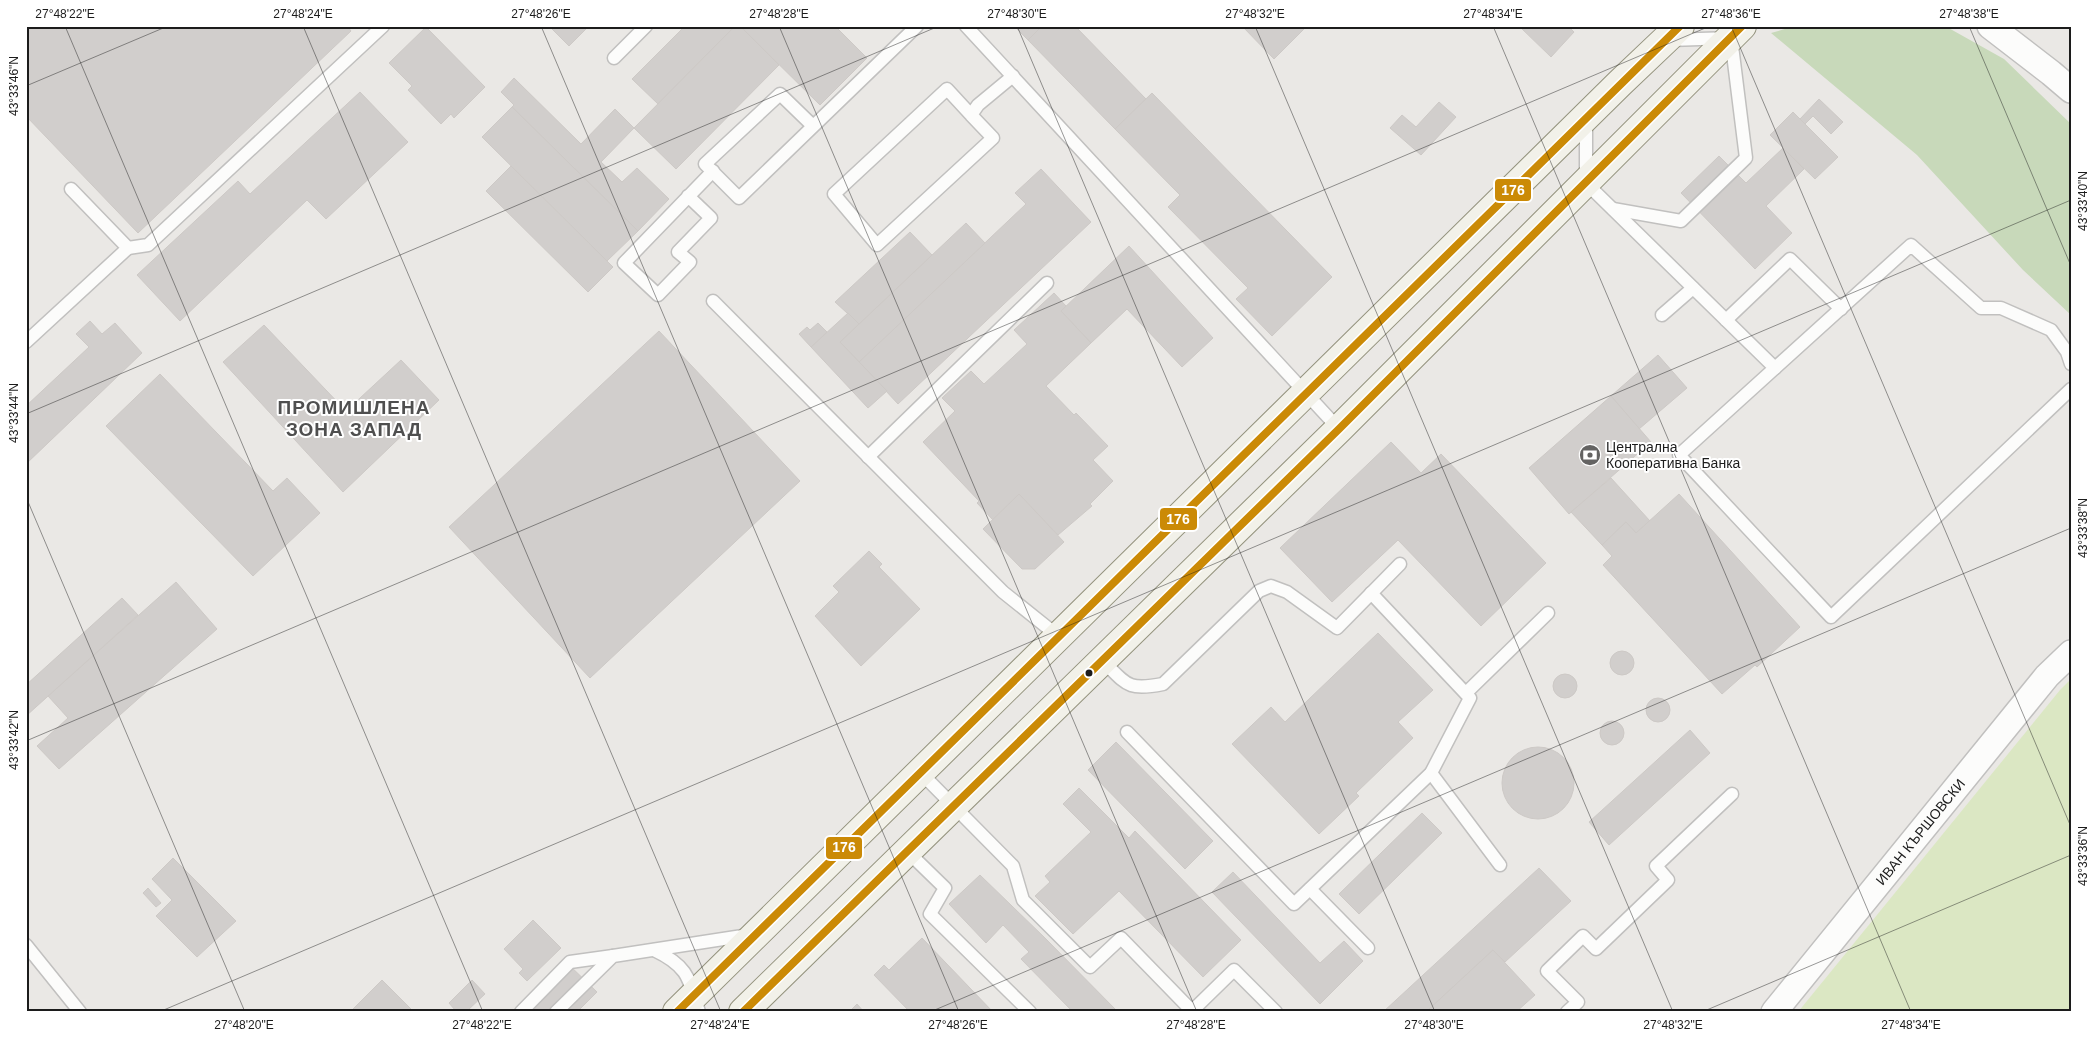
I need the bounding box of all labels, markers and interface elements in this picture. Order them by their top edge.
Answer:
text: 27°48'22"E [35,7,95,21]
text: 27°48'24"E [273,7,333,21]
text: 27°48'26"E [511,7,571,21]
text: 27°48'28"E [749,7,809,21]
text: 27°48'30"E [987,7,1047,21]
text: 27°48'32"E [1225,7,1285,21]
text: 27°48'34"E [1463,7,1523,21]
text: 27°48'36"E [1701,7,1761,21]
text: 27°48'38"E [1939,7,1999,21]
text: 43°33'46"N [7,56,21,116]
text: 43°33'40"N [2076,171,2090,231]
line badge: 176 [1494,178,1532,202]
text: 176 [1501,182,1525,198]
text: 43°33'44"N [7,383,21,443]
district label: ПРОМИШЛЕНА ЗОНА ЗАПАД [278,397,430,440]
place label: Централна Кооперативна Банка [1606,439,1741,471]
bank icon: Централна Кооперативна Банка [1578,443,1602,467]
text: 43°33'38"N [2076,498,2090,558]
line badge: 176 [1159,507,1198,531]
text: 176 [1166,511,1190,527]
unlabelled marker [1084,668,1094,678]
text: 43°33'42"N [7,710,21,770]
street label: ИВАН КЪРШОВСКИ [1873,776,1968,888]
text: 43°33'36"N [2076,826,2090,886]
line badge: 176 [825,836,863,860]
text: 176 [832,839,856,855]
text: 27°48'20"E [214,1018,274,1032]
text: 27°48'22"E [452,1018,512,1032]
text: 27°48'24"E [690,1018,750,1032]
text: 27°48'26"E [928,1018,988,1032]
text: 27°48'28"E [1166,1018,1226,1032]
text: 27°48'30"E [1404,1018,1464,1032]
text: 27°48'32"E [1643,1018,1703,1032]
text: 27°48'34"E [1881,1018,1941,1032]

